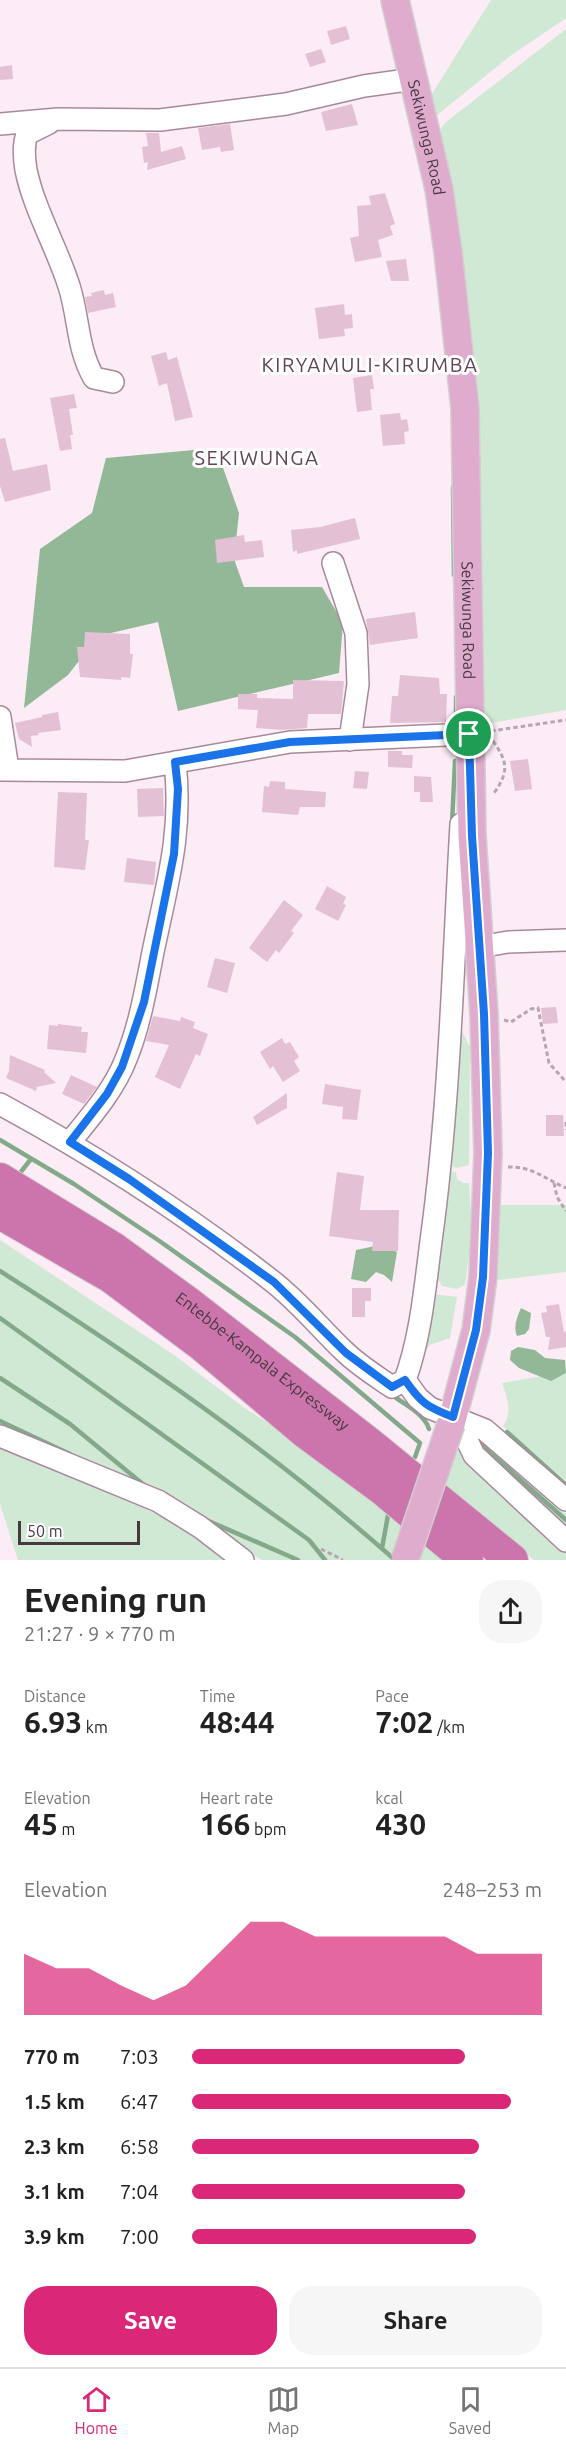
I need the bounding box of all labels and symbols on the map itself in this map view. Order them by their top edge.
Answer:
street label: Sekiwunga Road [405,78,449,196]
district label: KIRYAMULI-KIRUMBA [262,353,478,376]
district label: SEKIWUNGA [194,446,320,469]
street label: Sekiwunga Road [459,561,478,679]
pin [443,708,494,759]
street label: Entebbe-Kampala Expressway [172,1288,353,1434]
scale bar [18,1518,140,1546]

